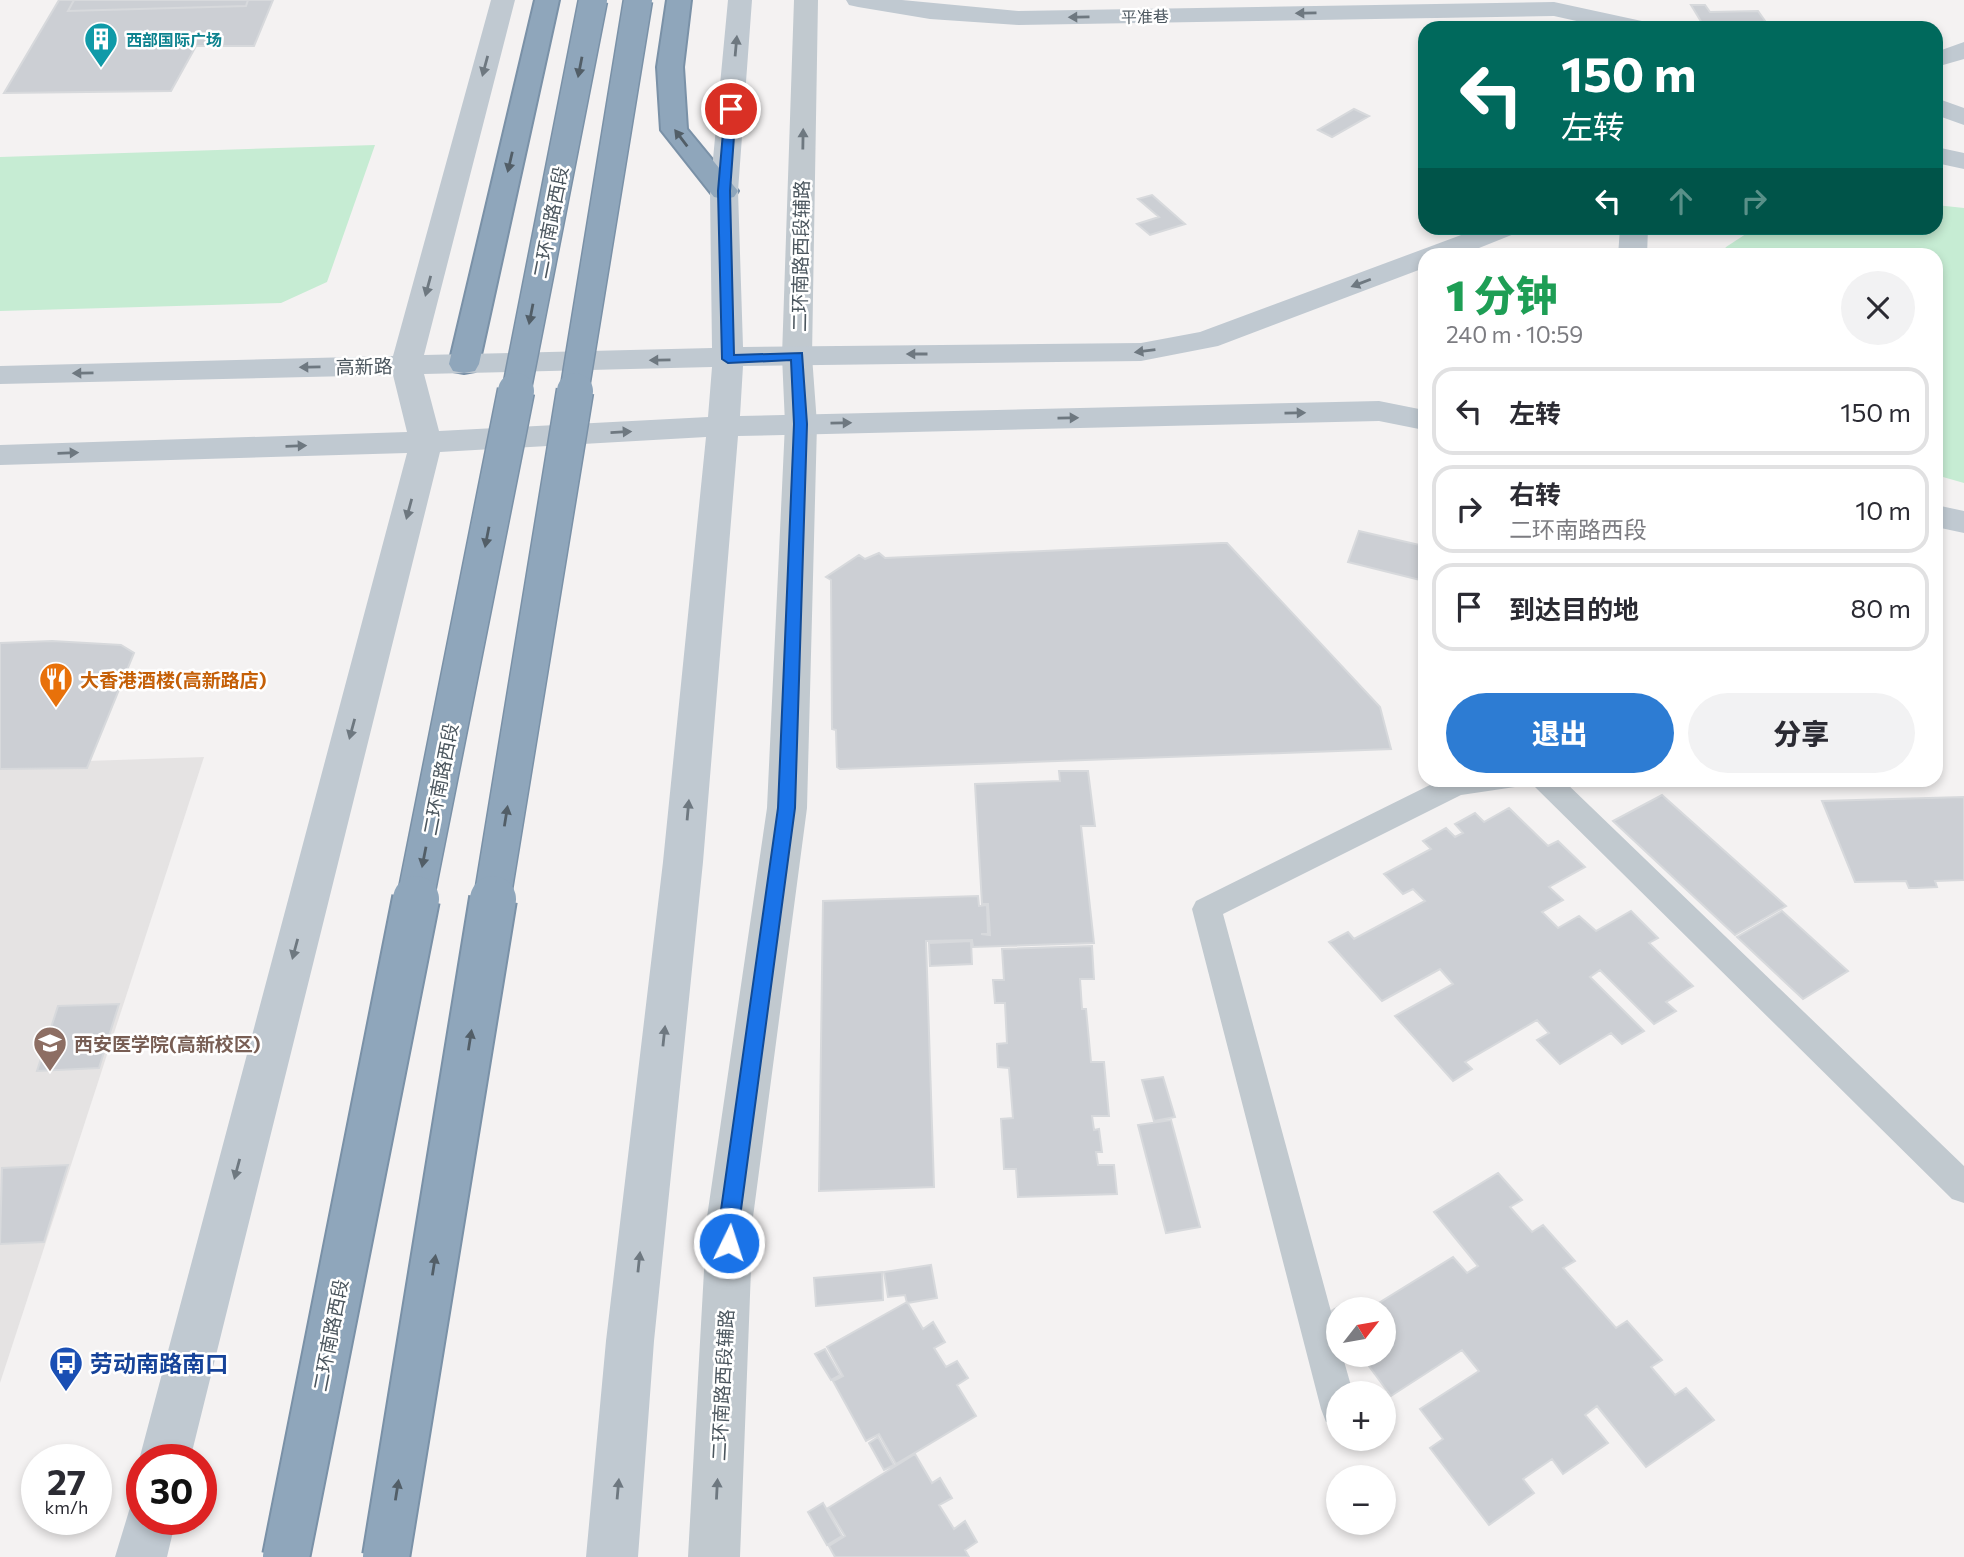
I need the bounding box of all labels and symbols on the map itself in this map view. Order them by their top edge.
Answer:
street label: 平准巷 [1121,6,1169,26]
one-way arrow [1295,7,1317,19]
one-way arrow [1067,12,1089,23]
building icon: 西部国际广场 [82,20,120,69]
place label: 西部国际广场 [126,30,222,49]
one-way arrow [731,35,742,57]
one-way arrow [480,56,490,77]
one-way arrow [575,56,586,78]
pin [701,79,761,139]
one-way arrow [797,128,809,150]
one-way arrow [674,129,688,147]
one-way arrow [505,151,516,173]
street label: 二环南路西段 [528,164,572,280]
street label: 二环南路西段辅路 [787,180,813,332]
one-way arrow [422,275,433,297]
one-way arrow [1350,278,1371,289]
one-way arrow [526,303,537,325]
one-way arrow [1133,345,1155,356]
one-way arrow [906,348,928,360]
street label: 高新路 [335,354,393,378]
one-way arrow [649,354,671,366]
one-way arrow [299,362,321,373]
one-way arrow [71,367,93,379]
one-way arrow [1285,407,1307,419]
one-way arrow [1057,413,1079,424]
one-way arrow [830,418,852,429]
one-way arrow [610,426,632,437]
one-way arrow [285,440,307,452]
one-way arrow [57,447,79,458]
one-way arrow [403,498,414,520]
one-way arrow [482,526,493,548]
restaurant icon: 大香港酒楼(高新路店) [37,660,75,709]
place label: 大香港酒楼(高新路店) [80,668,267,691]
one-way arrow [346,718,357,740]
street label: 二环南路西段 [418,721,462,837]
one-way arrow [683,799,694,821]
one-way arrow [501,805,512,827]
one-way arrow [419,846,430,868]
one-way arrow [289,938,300,960]
school or university icon: 西安医学院(高新校区) [31,1024,69,1073]
one-way arrow [658,1025,669,1047]
one-way arrow [465,1029,476,1051]
place label: 西安医学院(高新校区) [74,1032,261,1055]
one-way arrow [231,1158,242,1180]
position arrow [692,1206,766,1280]
one-way arrow [634,1251,645,1273]
one-way arrow [429,1254,440,1276]
street label: 二环南路西段 [308,1277,352,1393]
north arrow [1326,1297,1396,1367]
street label: 二环南路西段辅路 [707,1308,737,1462]
bus stop icon: 劳动南路南口 [47,1344,85,1393]
place label: 劳动南路南口 [90,1349,228,1377]
speed limit sign: 30 [126,1444,217,1535]
one-way arrow [613,1478,624,1500]
one-way arrow [712,1478,723,1500]
one-way arrow [392,1479,403,1501]

